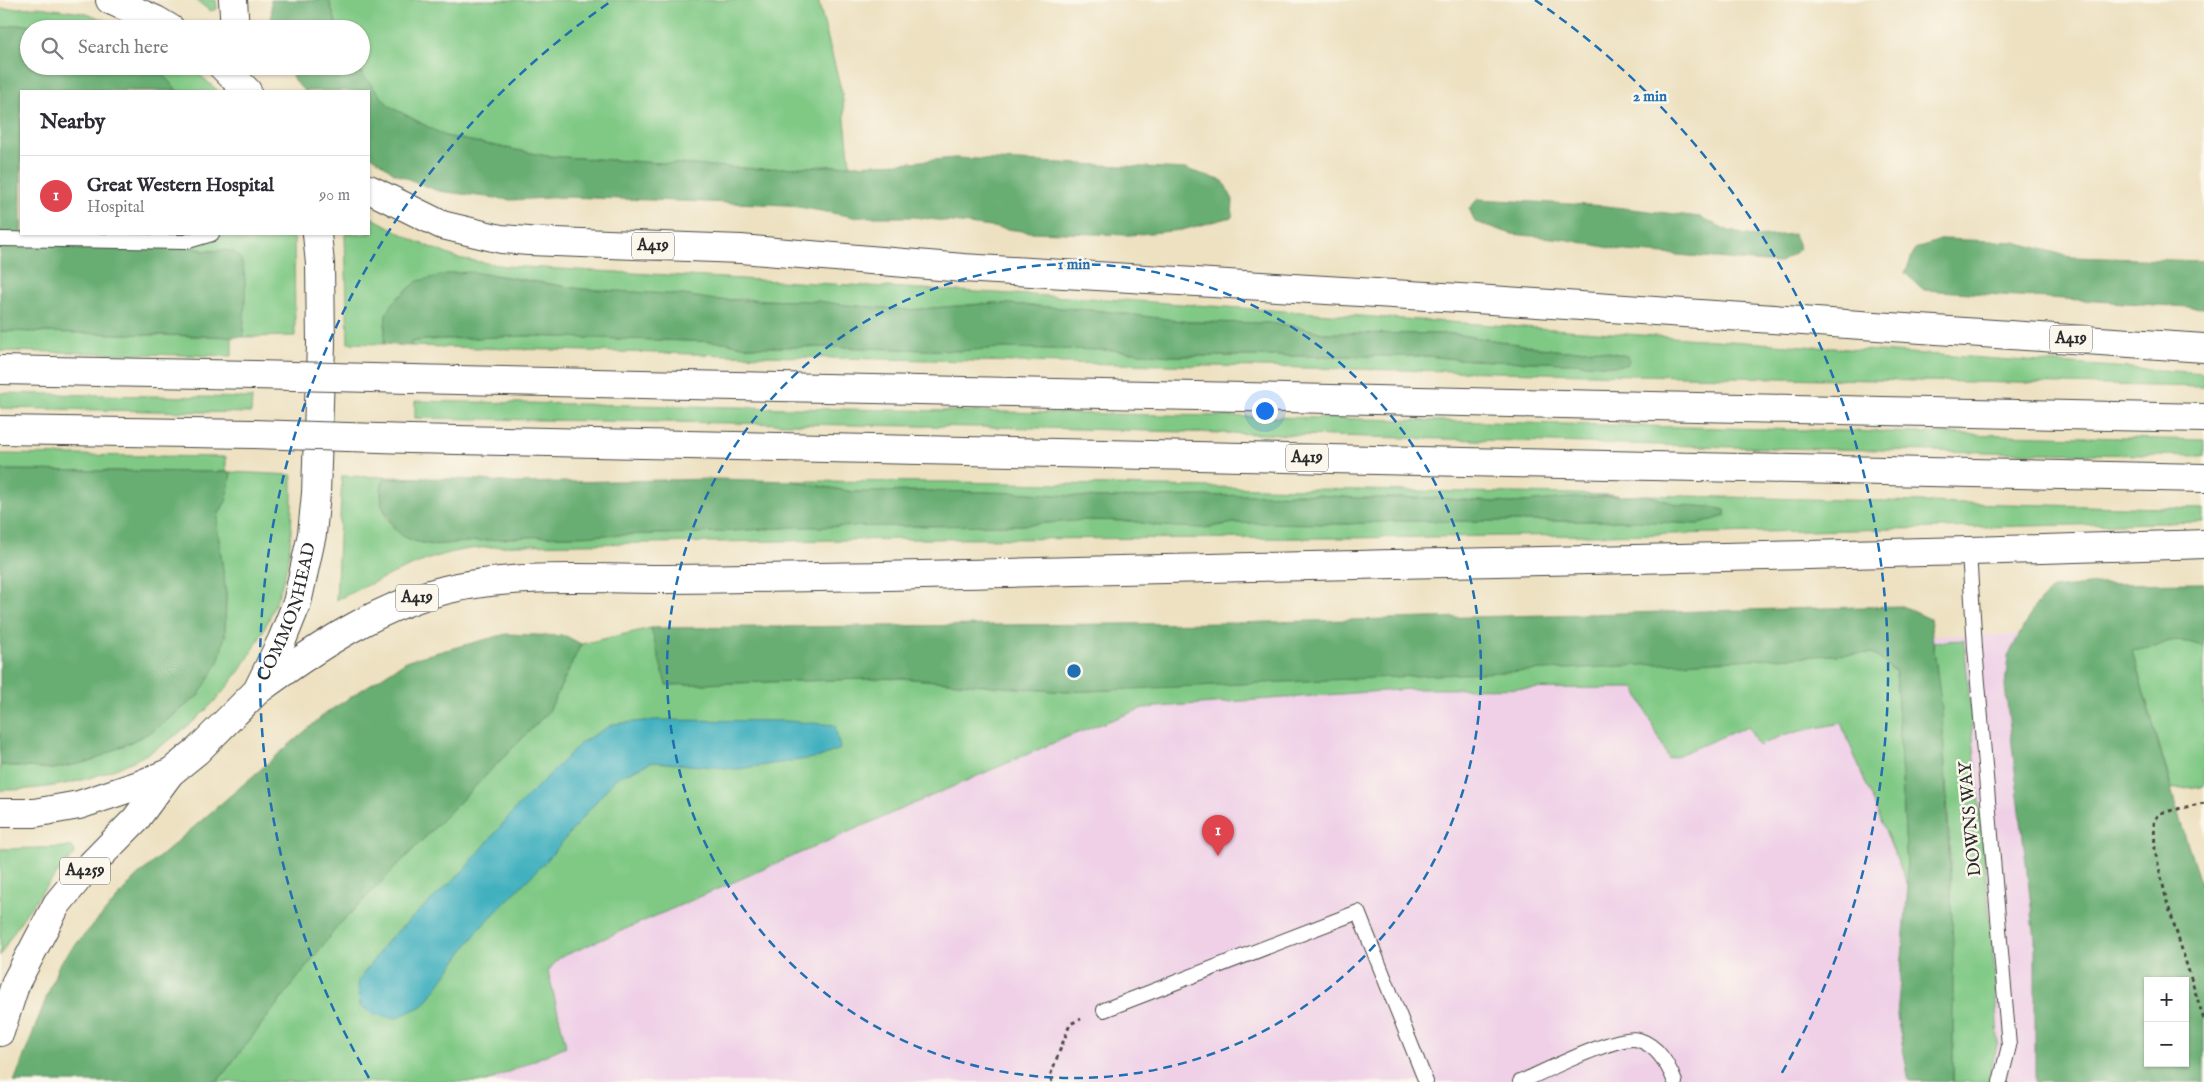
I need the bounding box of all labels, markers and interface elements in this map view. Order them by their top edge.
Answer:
search box [20,20,370,75]
icon: search [38,34,66,62]
text: Search here [78,36,169,60]
text: 2 min [1633,87,1667,106]
text: Nearby [40,109,105,136]
text: Great Western Hospital [87,174,274,198]
text: 1 [53,186,59,206]
text: 90 m [319,186,350,206]
text: Hospital [87,198,144,218]
road number: A419 [632,232,674,260]
text: 1 min [1058,255,1090,274]
road number: A419 [2050,326,2092,352]
your location [1252,398,1278,424]
road number: A419 [1286,444,1328,472]
street label: COMMONHEAD [252,540,321,685]
road number: A419 [396,584,438,612]
centre of rings [1065,662,1083,680]
street label: DOWNS WAY [1954,760,1987,877]
pin: 1 [1202,815,1234,856]
road number: A4259 [60,858,110,884]
map controls [2144,977,2189,1067]
button: + [2144,977,2189,1022]
button: − [2144,1022,2189,1067]

